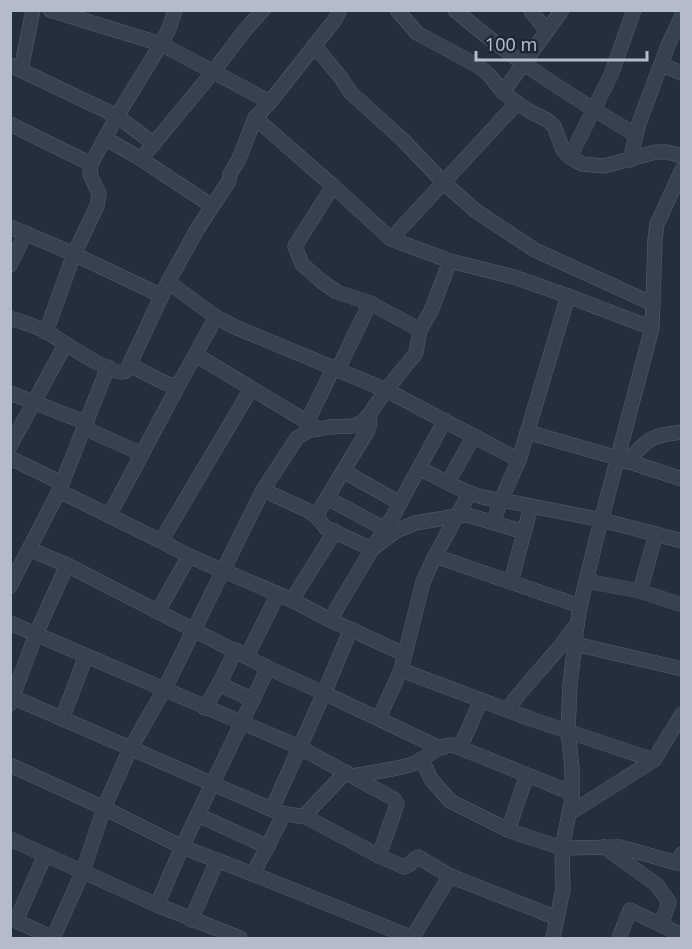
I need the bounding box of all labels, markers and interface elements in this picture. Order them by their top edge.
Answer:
scale bar [476,24,647,62]
text: 100 m [485,32,537,56]

